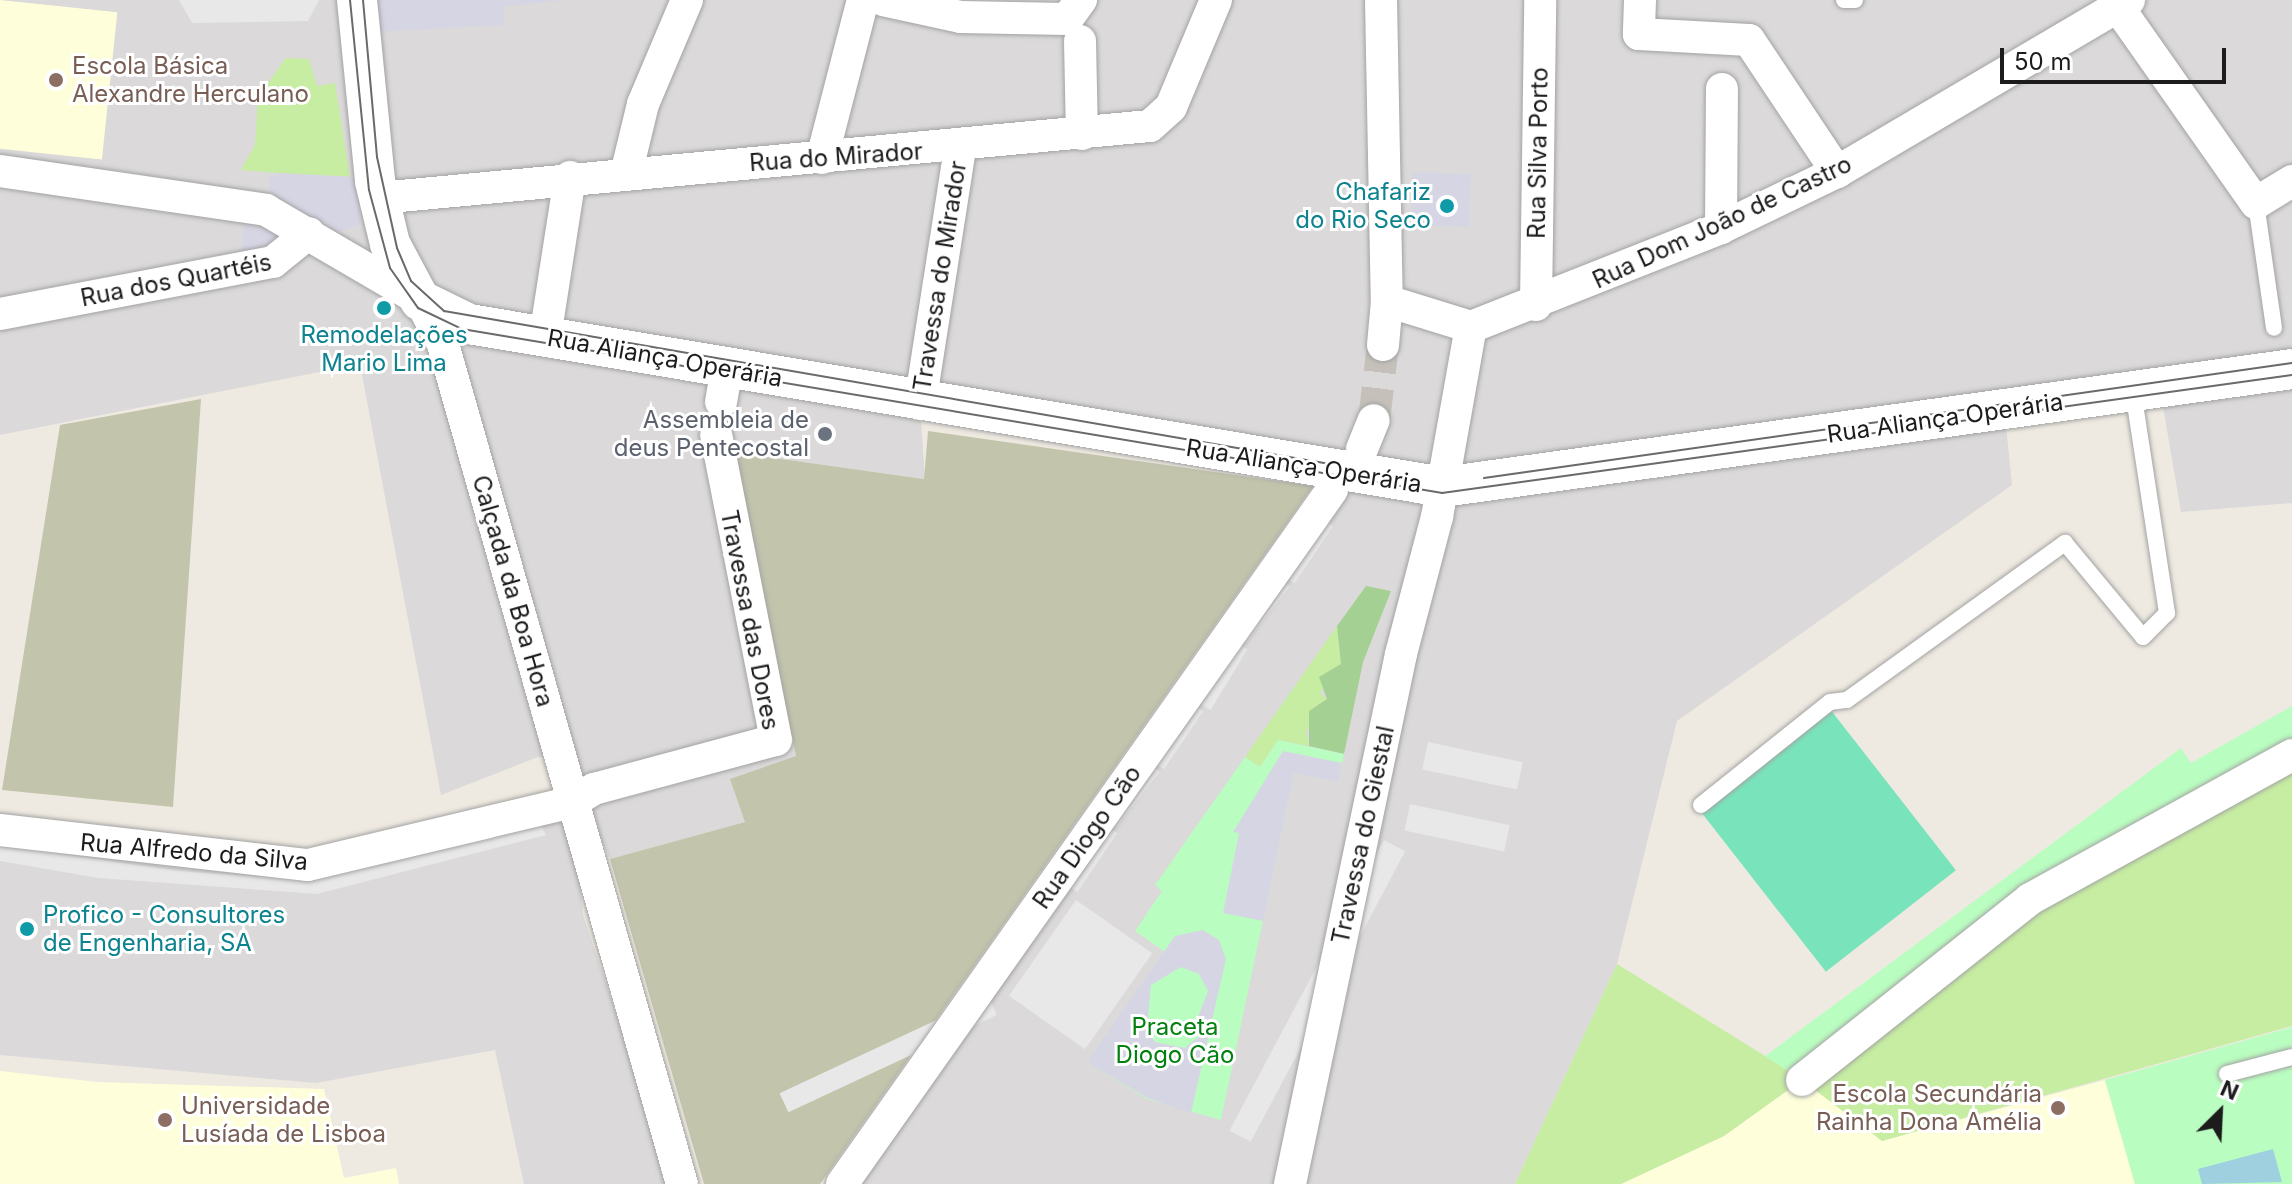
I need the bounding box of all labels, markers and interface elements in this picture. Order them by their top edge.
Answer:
scale bar [2004,32,2230,82]
text: 50 m [2014,47,2072,76]
place label: Escola Básica Alexandre Herculano [72,52,309,108]
street label: Rua Silva Porto [1522,67,1554,239]
marker: Escola Básica Alexandre Herculano [47,71,65,89]
street label: Rua do Mirador [748,137,924,177]
street label: Rua Dom João de Castro [1588,149,1856,295]
street label: Travessa do Mirador [908,159,972,393]
place label: Chafariz do Rio Seco [1295,178,1431,234]
marker: Chafariz do Rio Seco [1438,197,1456,215]
street label: Rua dos Quartéis [78,247,274,313]
marker: Remodelações Mario Lima [375,299,393,317]
place label: Remodelações Mario Lima [300,321,468,377]
street label: Rua Aliança Operária [545,323,785,393]
street label: Rua Aliança Operária [1825,387,2065,449]
place label: Assembleia de deus Pentecostal [614,406,809,462]
marker: Assembleia de deus Pentecostal [816,425,834,443]
street label: Rua Aliança Operária [1184,433,1424,499]
street label: Calçada da Boa Hora [466,472,560,710]
street label: Travessa das Dores [715,508,785,732]
street label: Travessa do Giestal [1326,723,1400,947]
street label: Rua Diogo Cão [1027,760,1147,914]
street label: Rua Alfredo da Silva [79,828,309,876]
place label: Profico - Consultores de Engenharia, SA [43,901,285,957]
marker: Profico - Consultores de Engenharia, SA [18,920,36,938]
park label: Praceta Diogo Cão [1116,1013,1234,1069]
north arrow [2180,1072,2260,1152]
text: N [2217,1075,2243,1105]
place label: Escola Secundária Rainha Dona Amélia [1816,1080,2042,1136]
place label: Universidade Lusíada de Lisboa [181,1092,386,1148]
marker: Escola Secundária Rainha Dona Amélia [2049,1099,2067,1117]
marker: Universidade Lusíada de Lisboa [156,1111,174,1129]

